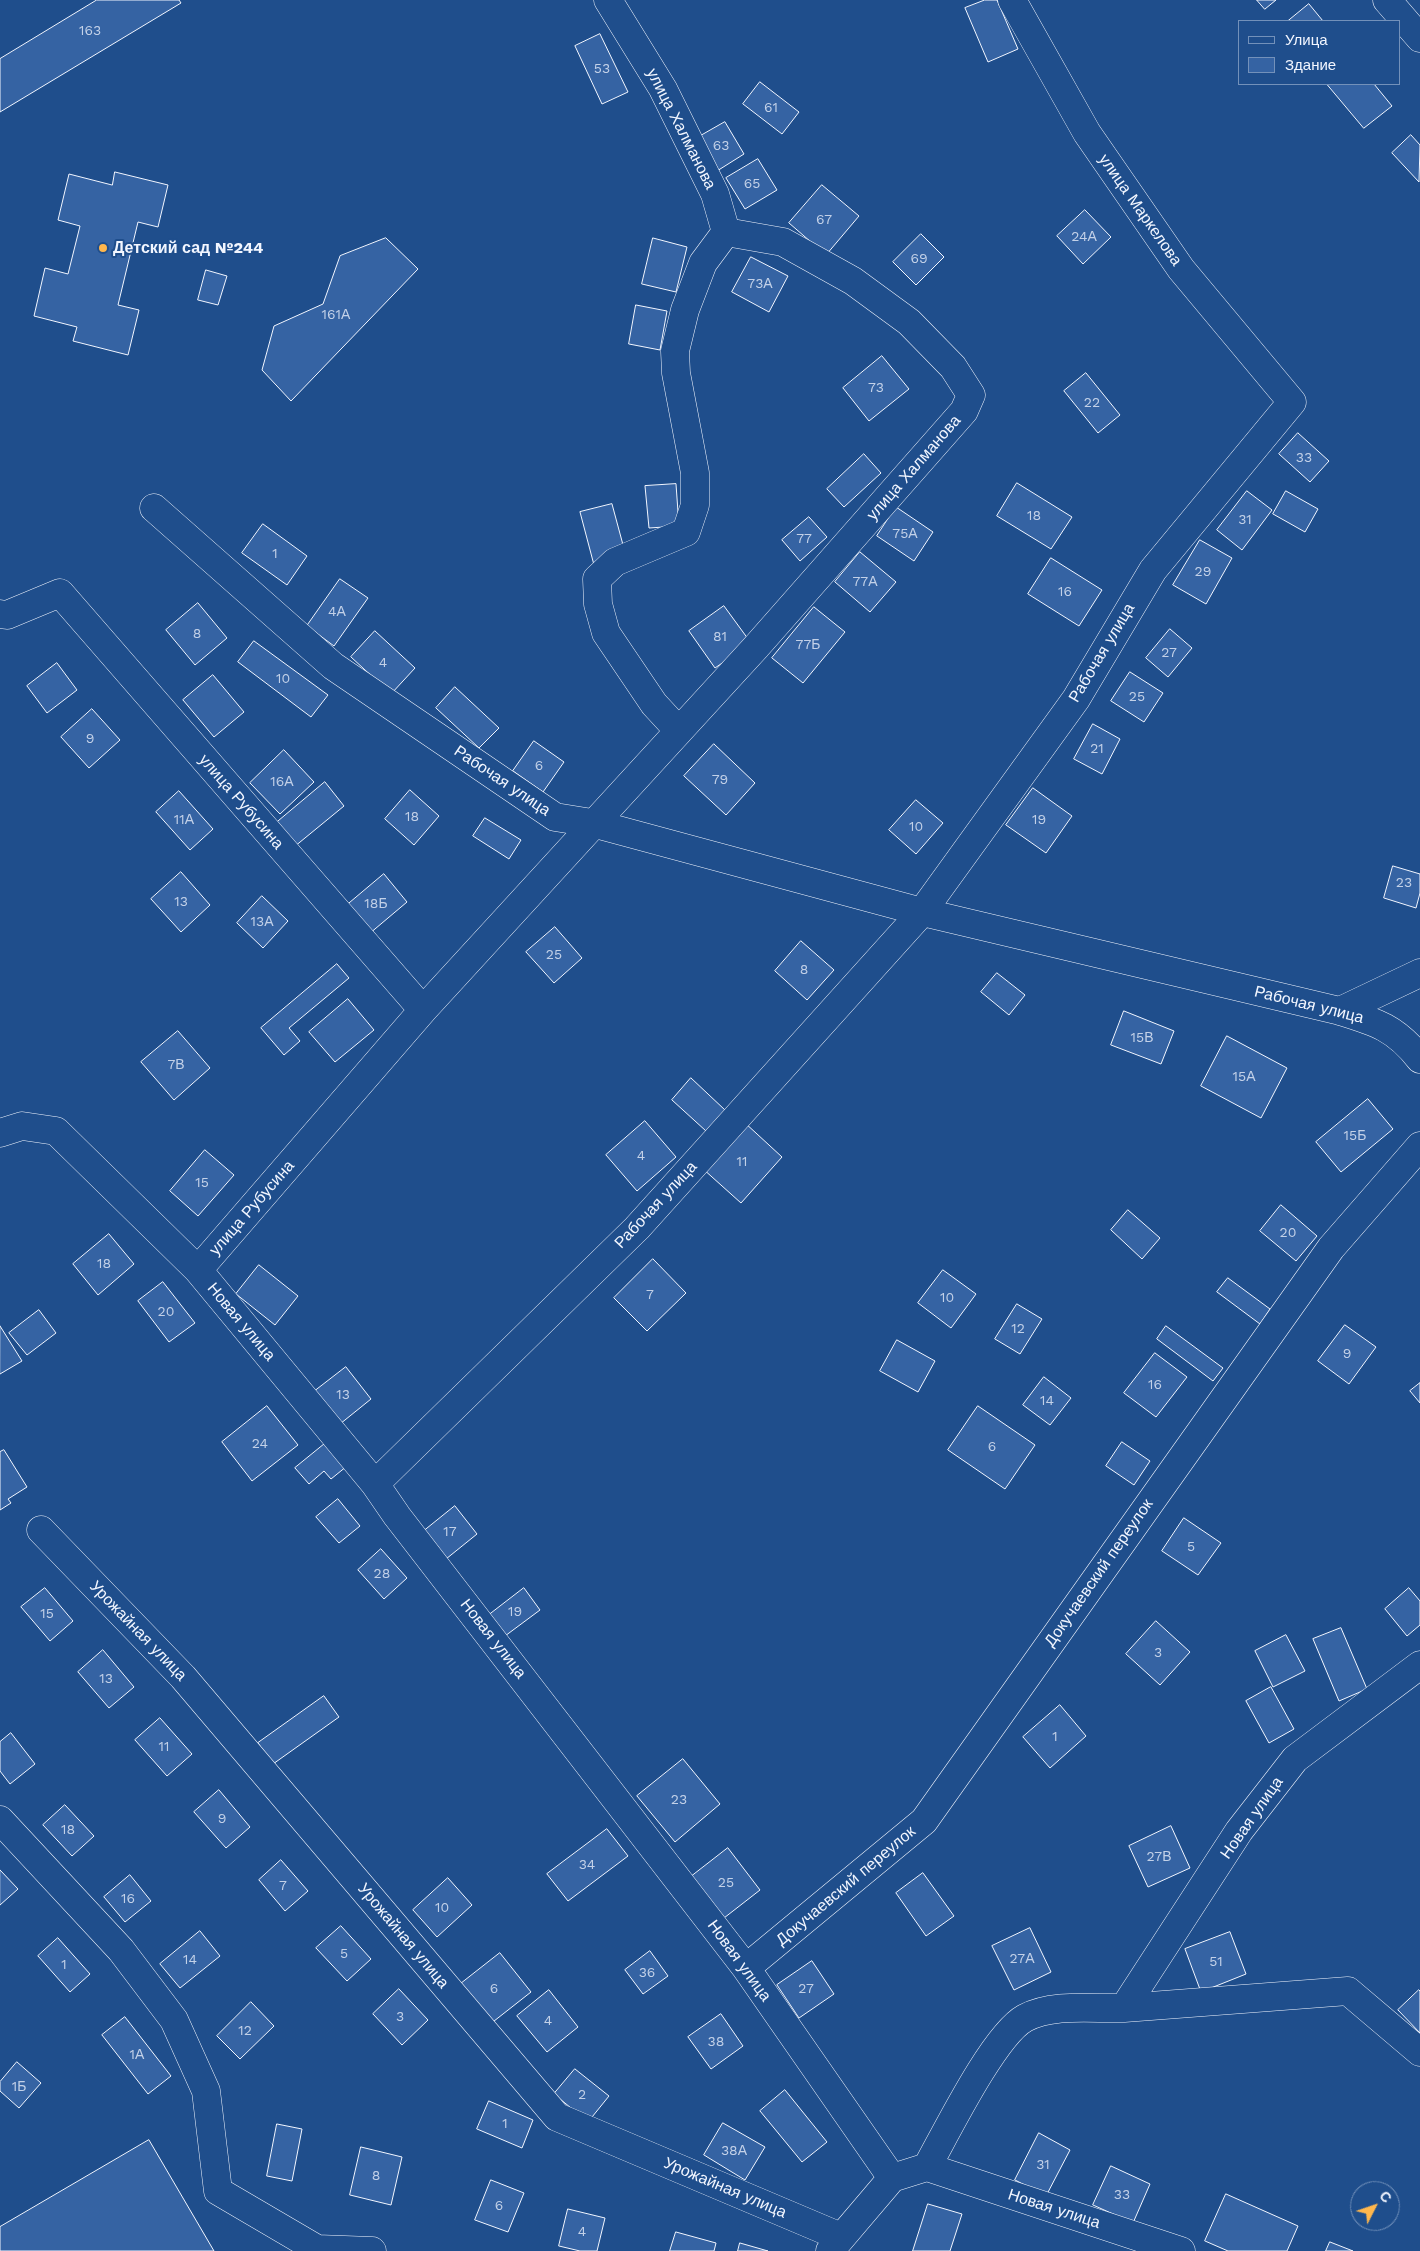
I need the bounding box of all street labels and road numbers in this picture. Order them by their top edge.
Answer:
street label: улица Халманова [642,65,720,193]
street label: улица Маркелова [1094,150,1186,270]
street label: улица Халманова [863,411,965,525]
street label: Рабочая улица [1065,600,1139,706]
street label: Рабочая улица [450,742,554,820]
street label: улица Рубусина [195,751,287,853]
street label: Рабочая улица [1252,982,1366,1028]
street label: улица Рубусина [206,1157,298,1259]
street label: Рабочая улица [611,1157,701,1253]
street label: Новая улица [203,1279,279,1365]
street label: Докучаевский переулок [1041,1495,1157,1651]
street label: Урожайная улица [85,1577,191,1685]
street label: Новая улица [456,1595,530,1683]
street label: Новая улица [1217,1773,1287,1863]
street label: Докучаевский переулок [772,1822,920,1950]
street label: Урожайная улица [353,1879,453,1993]
street label: Новая улица [703,1917,775,2005]
street label: Урожайная улица [661,2153,789,2223]
street label: Новая улица [1005,2185,1103,2233]

